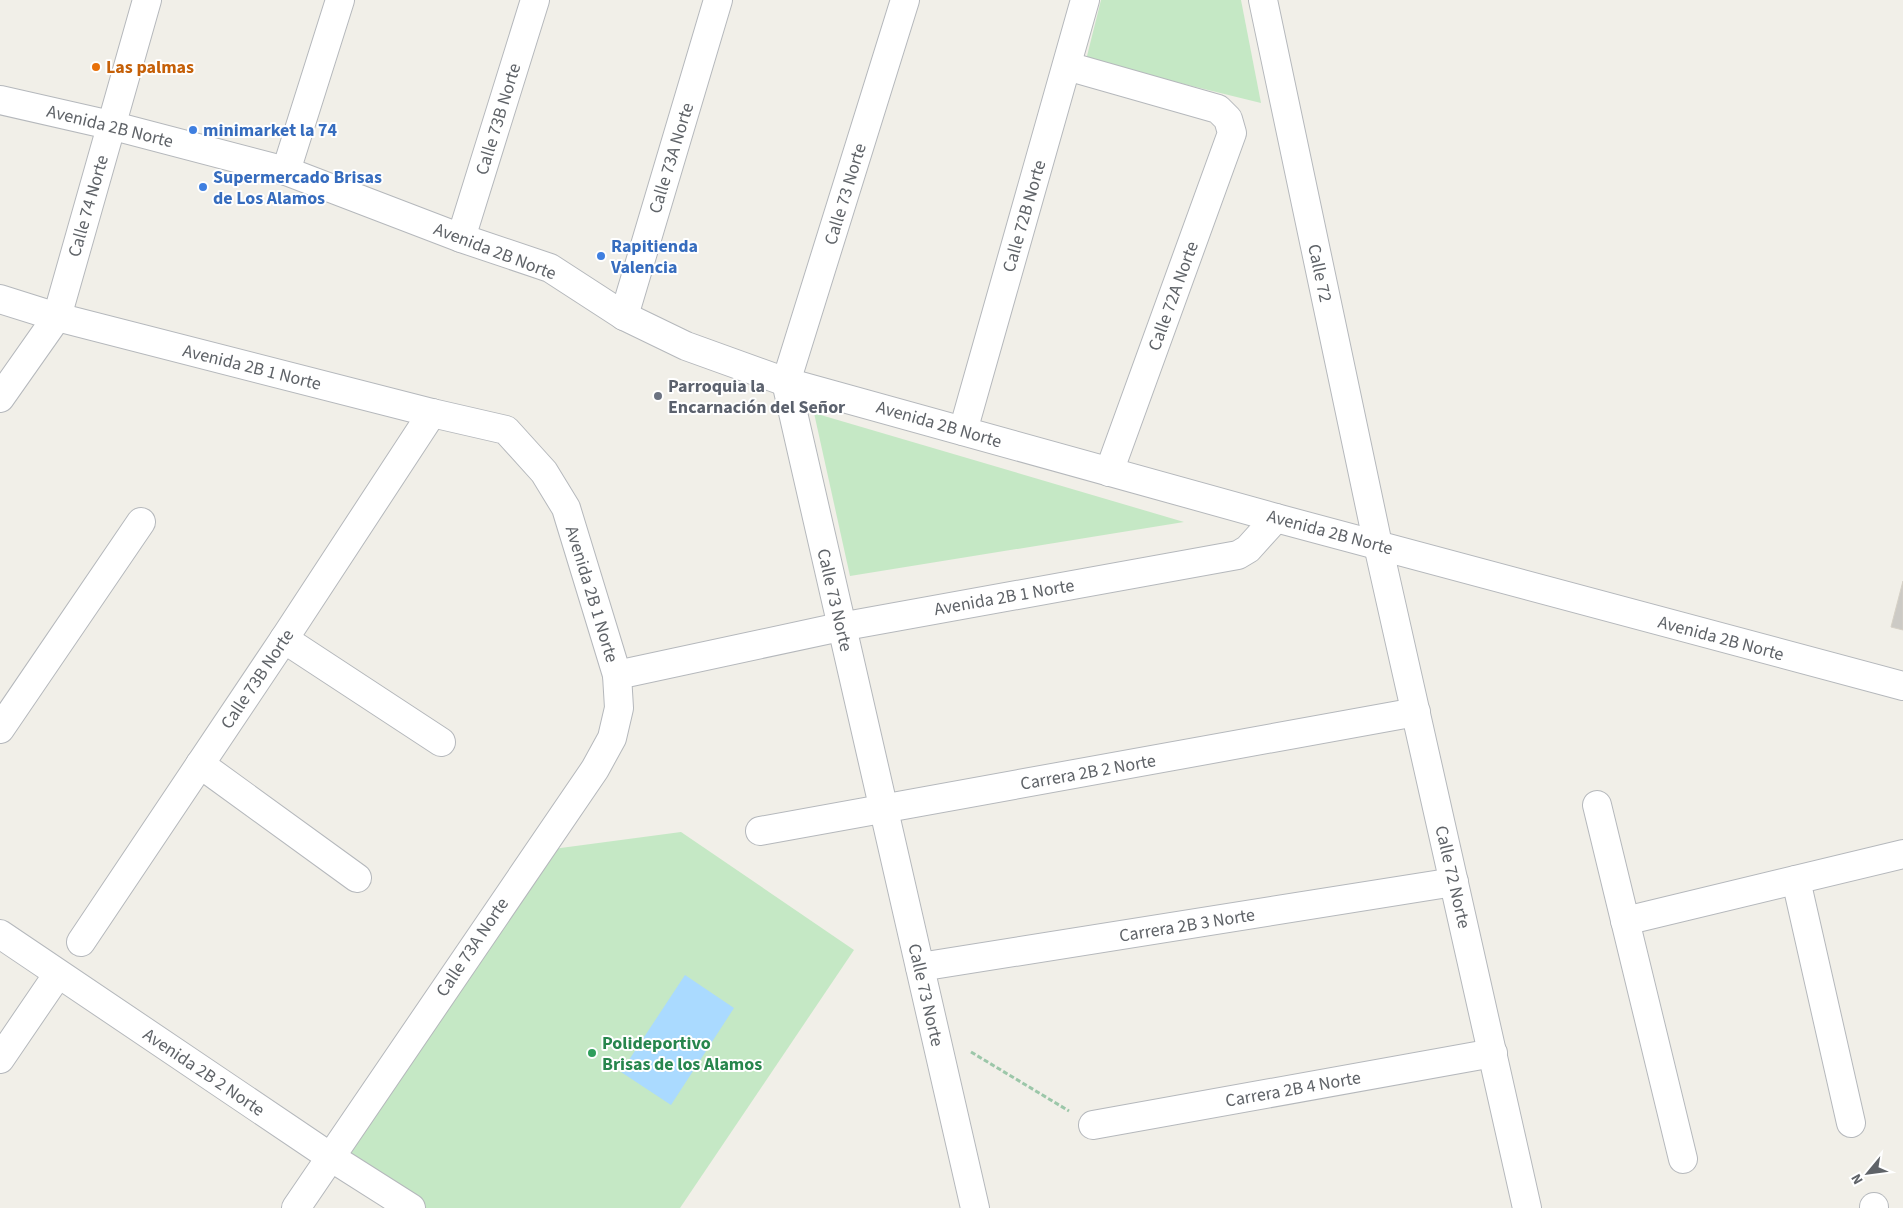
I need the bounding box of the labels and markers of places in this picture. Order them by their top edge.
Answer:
place label: Las palmas [106,55,194,80]
marker: Las palmas [90,61,102,73]
place label: minimarket la 74 [203,118,337,143]
marker: minimarket la 74 [187,124,199,136]
place label: Supermercado Brisas de Los Alamos [213,165,382,211]
marker: Supermercado Brisas de Los Alamos [197,181,209,193]
place label: Rapitienda Valencia [610,234,698,280]
marker: Rapitienda Valencia [595,250,607,262]
place label: Parroquia la Encarnación del Señor [668,374,846,420]
marker: Parroquia la Encarnación del Señor [652,390,664,402]
place label: Polideportivo Brisas de los Alamos [602,1031,762,1077]
marker: Polideportivo Brisas de los Alamos [586,1047,598,1059]

